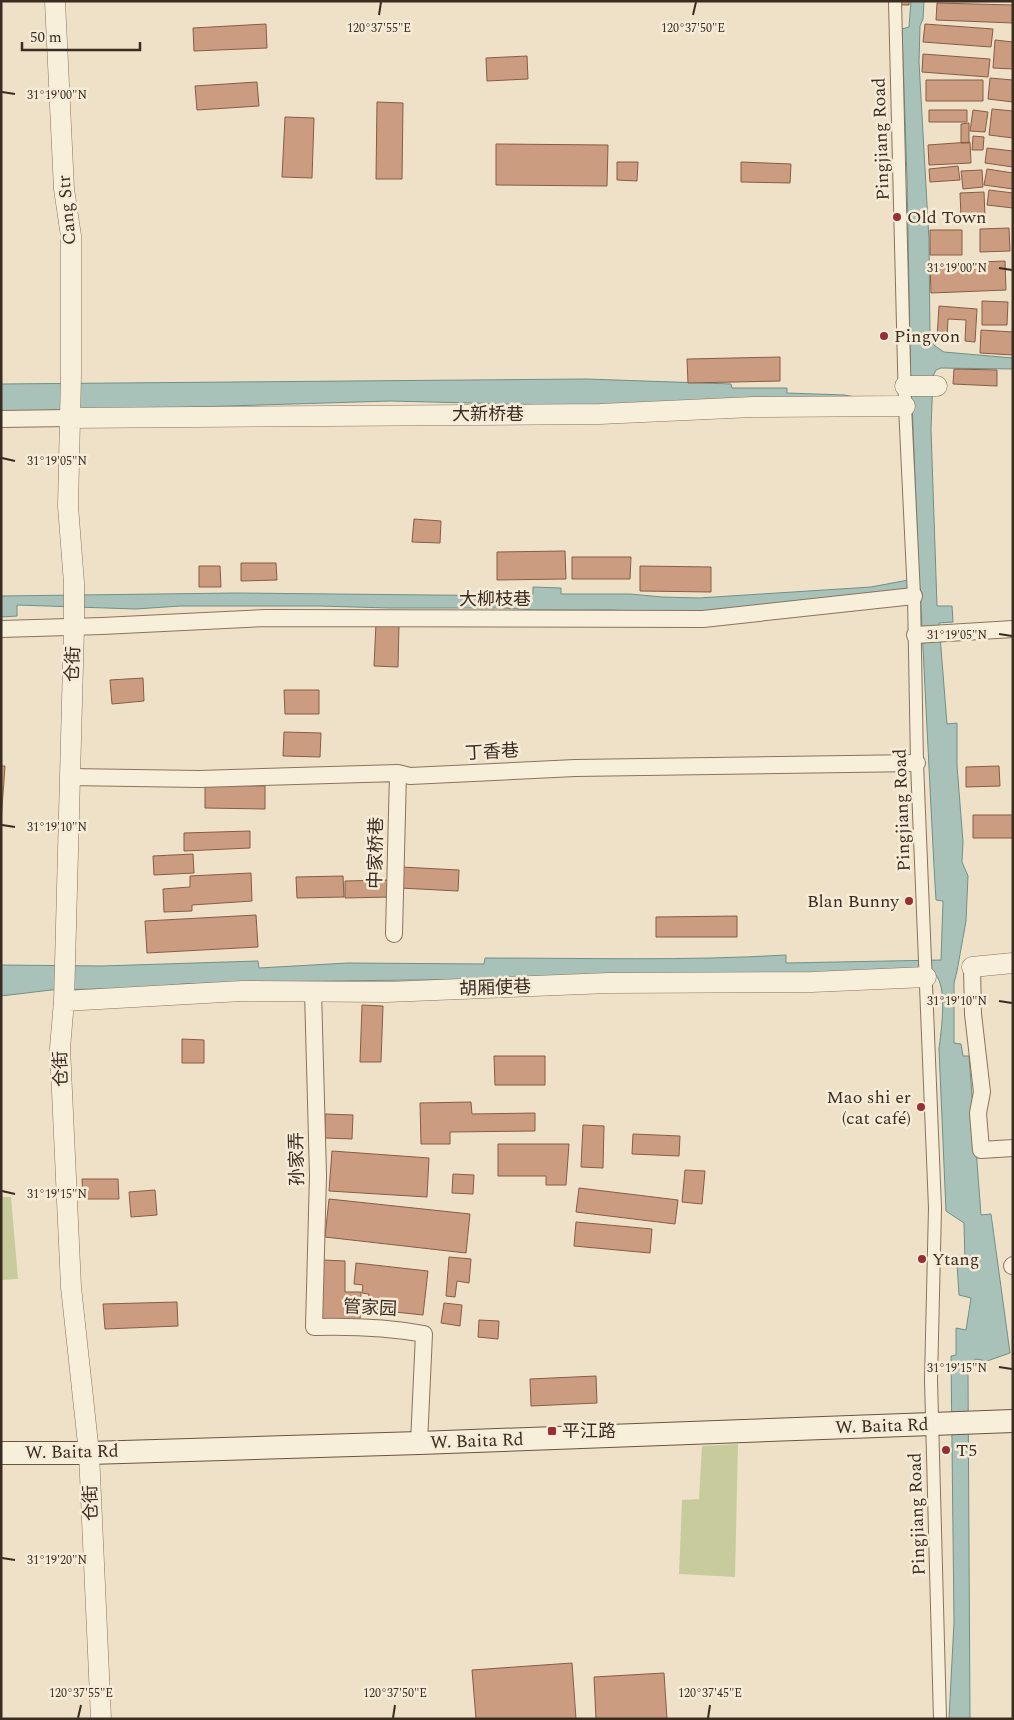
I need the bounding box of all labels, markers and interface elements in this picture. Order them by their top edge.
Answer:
text: 120°37'55"E [347,19,411,38]
text: 120°37'50"E [661,19,725,38]
scale bar [22,20,140,52]
text: 50 m [30,26,62,49]
street label: Pingjiang Road [865,77,897,201]
text: 31°19'00"N [27,86,87,105]
street label: Cang Str [50,174,84,246]
place label: Old Town [907,204,986,231]
marker: Old Town [891,211,903,223]
text: 31°19'00"N [927,259,987,278]
place label: Pingvon [894,323,960,350]
marker: Pingvon [878,330,890,342]
street label: 大新桥巷 [452,401,524,428]
text: 31°19'05"N [27,452,87,471]
street label: 大柳枝巷 [459,586,531,613]
text: 31°19'05"N [927,626,987,645]
street label: 仓街 [59,646,87,682]
street label: 丁香巷 [464,737,520,767]
street label: Pingjiang Road [886,748,918,872]
street label: 中家桥巷 [362,817,390,889]
text: 31°19'10"N [27,818,87,837]
place label: Blan Bunny [807,888,900,915]
marker: Blan Bunny [903,895,915,907]
street label: 胡厢使巷 [459,973,531,1003]
text: 31°19'10"N [927,992,987,1011]
street label: 仓街 [47,1051,75,1087]
place label: Mao shi er (cat café) [827,1084,911,1132]
marker: Mao shi er (cat café) [915,1101,927,1113]
street label: 孙家弄 [283,1132,311,1186]
text: 31°19'15"N [27,1185,87,1204]
place label: Ytang [932,1246,979,1273]
marker: Ytang [916,1253,928,1265]
street label: 管家园 [342,1293,398,1323]
text: 31°19'15"N [927,1359,987,1378]
street label: W. Baita Rd [835,1411,929,1441]
place label: 平江路 [562,1418,616,1445]
marker: 平江路 [546,1425,558,1437]
street label: W. Baita Rd [430,1426,524,1456]
place label: T5 [956,1437,977,1464]
street label: W. Baita Rd [25,1438,119,1466]
marker: T5 [940,1444,952,1456]
street label: Pingjiang Road [901,1452,933,1576]
street label: 仓街 [77,1485,105,1521]
text: 31°19'20"N [27,1551,87,1570]
text: 120°37'55"E [49,1684,113,1703]
text: 120°37'50"E [363,1684,427,1703]
text: 120°37'45"E [678,1684,742,1703]

